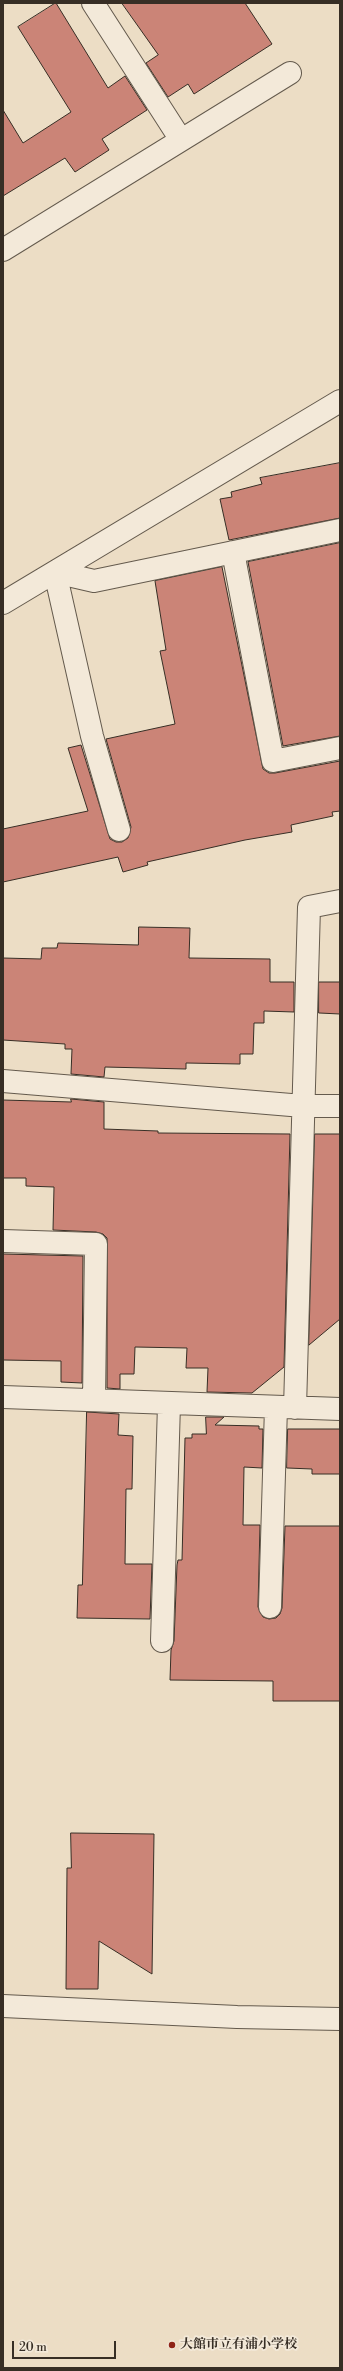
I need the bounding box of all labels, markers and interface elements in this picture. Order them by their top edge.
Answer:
scale bar [14,2333,118,2359]
place label: 大館市立有浦小学校 [180,2337,297,2353]
text: 20 m [19,2340,47,2355]
marker: 大館市立有浦小学校 [167,2340,177,2350]

